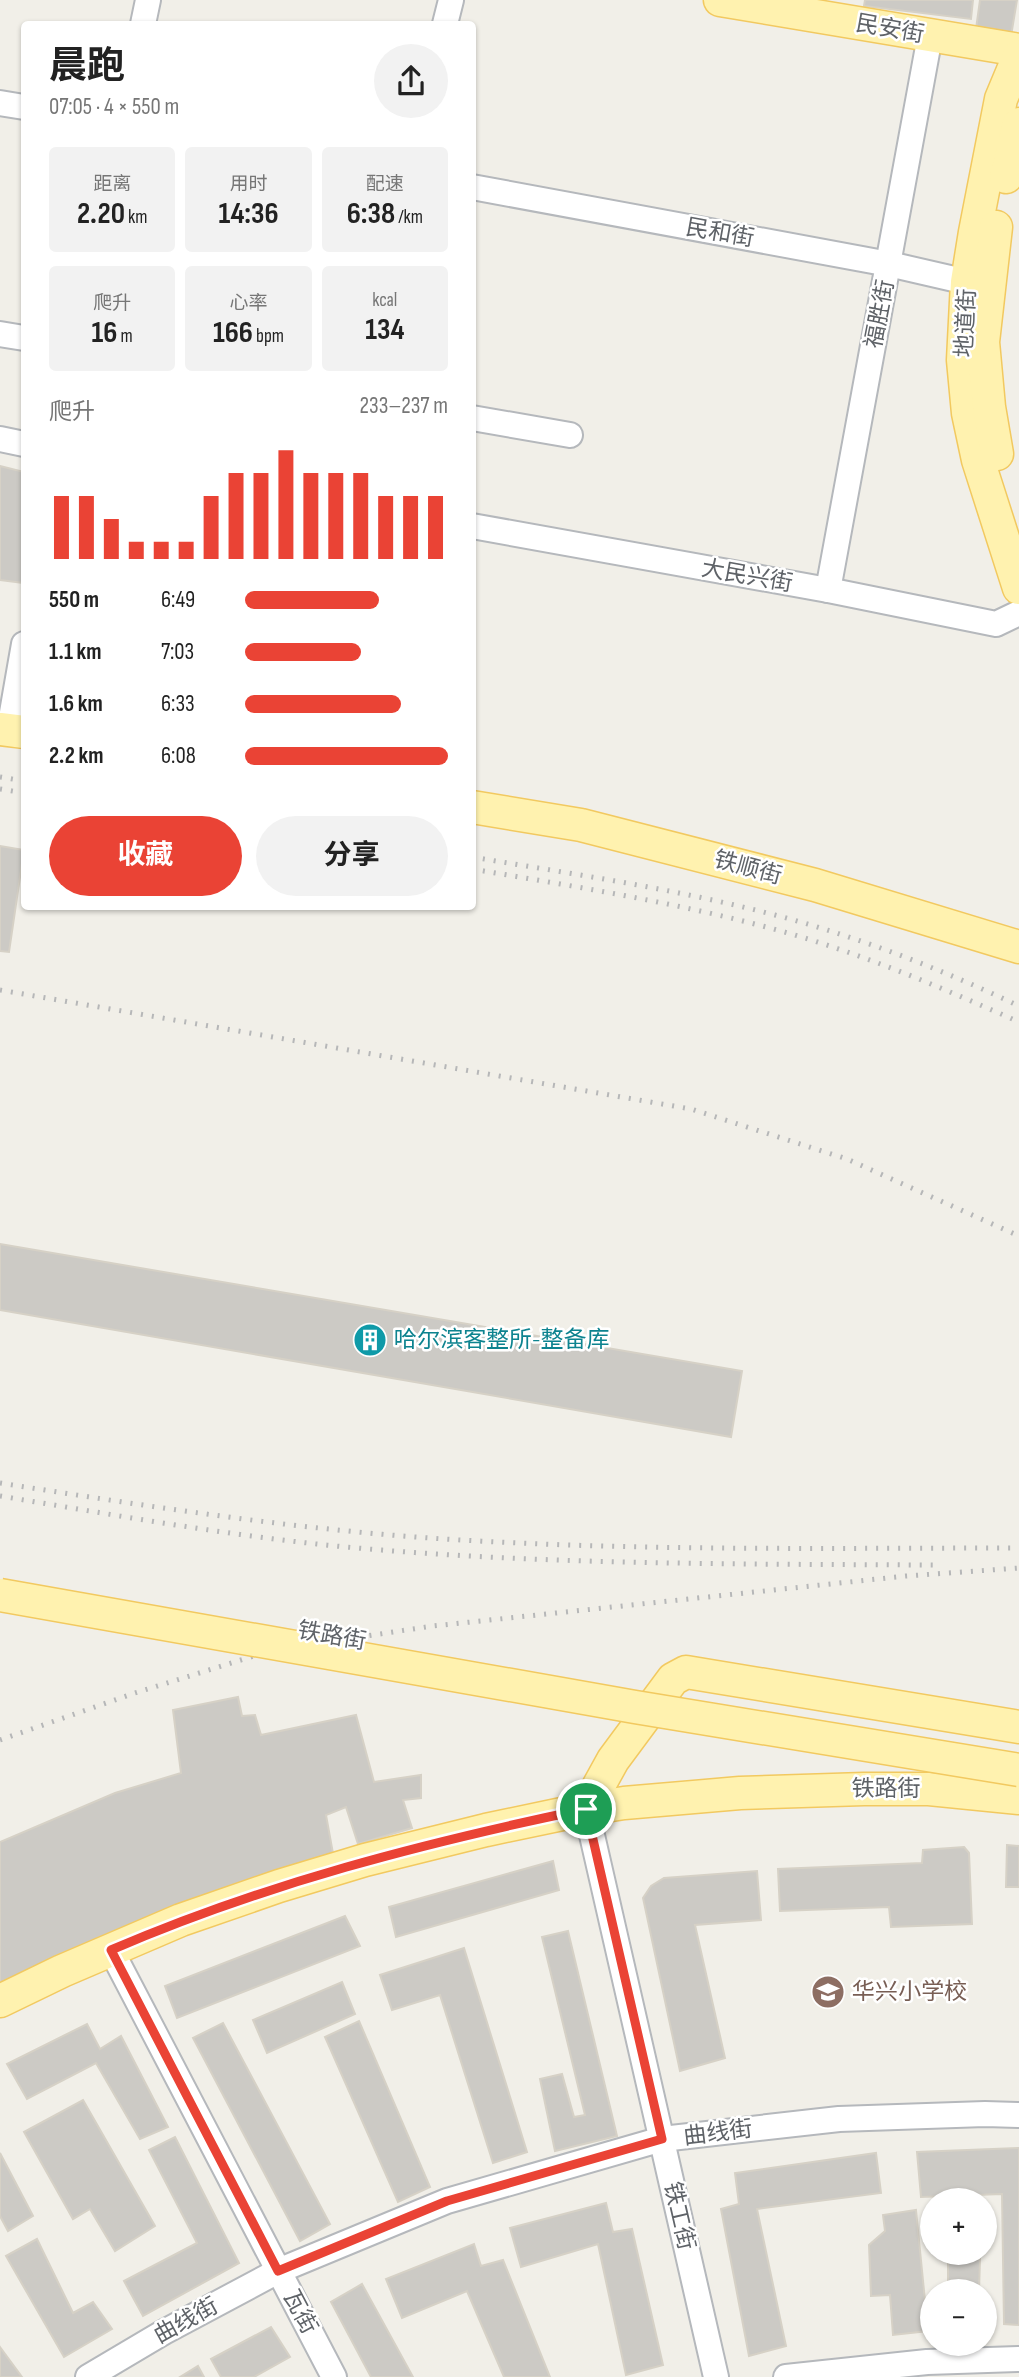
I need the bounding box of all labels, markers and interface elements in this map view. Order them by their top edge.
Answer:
street label: 民安街 [854,9,926,49]
text: 晨跑 [49,44,125,89]
button: share [374,44,448,118]
text: 07:05 · 4 × 550 m [49,93,179,121]
text: 距离 [93,173,131,196]
text: 用时 [229,173,268,196]
text: 配速 [366,173,404,196]
text: 2.20 [77,196,125,232]
text: 14:36 [218,196,279,232]
text: 6:38 [347,196,395,232]
text: km [125,206,147,229]
text: /km [395,206,423,229]
street label: 民和街 [684,213,756,253]
street label: 福胜街 [860,277,900,351]
street label: 地道街 [950,288,982,358]
text: kcal [372,289,397,312]
text: 爬升 [93,292,131,315]
text: 心率 [229,292,268,315]
text: 134 [365,312,404,348]
text: 16 [92,315,117,351]
text: 166 [213,315,253,351]
text: m [117,325,133,348]
text: bpm [253,325,284,348]
text: 233–237 m [360,392,448,420]
text: 爬升 [49,398,95,426]
street label: 大民兴街 [699,554,795,598]
text: 550 m [49,586,99,614]
text: 6:49 [161,586,195,614]
text: 1.1 km [49,638,102,666]
text: 7:03 [161,638,194,666]
text: 1.6 km [49,690,103,718]
text: 6:33 [161,690,195,718]
text: 2.2 km [49,742,103,770]
text: 6:08 [161,742,196,770]
button: 收藏 [49,816,242,896]
button: 分享 [256,816,448,896]
street label: 铁顺街 [711,846,785,890]
building icon: 哈尔滨客整所-整备库 [351,1321,389,1359]
place label: 哈尔滨客整所-整备库 [394,1326,609,1354]
street label: 铁路街 [296,1616,368,1656]
street label: 铁路街 [852,1775,921,1803]
pin [556,1779,616,1839]
icon: arrive [567,1790,605,1828]
school or university icon: 华兴小学校 [809,1973,847,2011]
place label: 华兴小学校 [852,1978,967,2006]
street label: 曲线街 [682,2115,754,2151]
street label: 铁工街 [658,2179,700,2253]
map controls [920,2188,997,2356]
button: + [920,2188,997,2265]
button: − [920,2279,997,2356]
street label: 瓦街 [277,2285,323,2339]
street label: 曲线街 [149,2292,223,2350]

